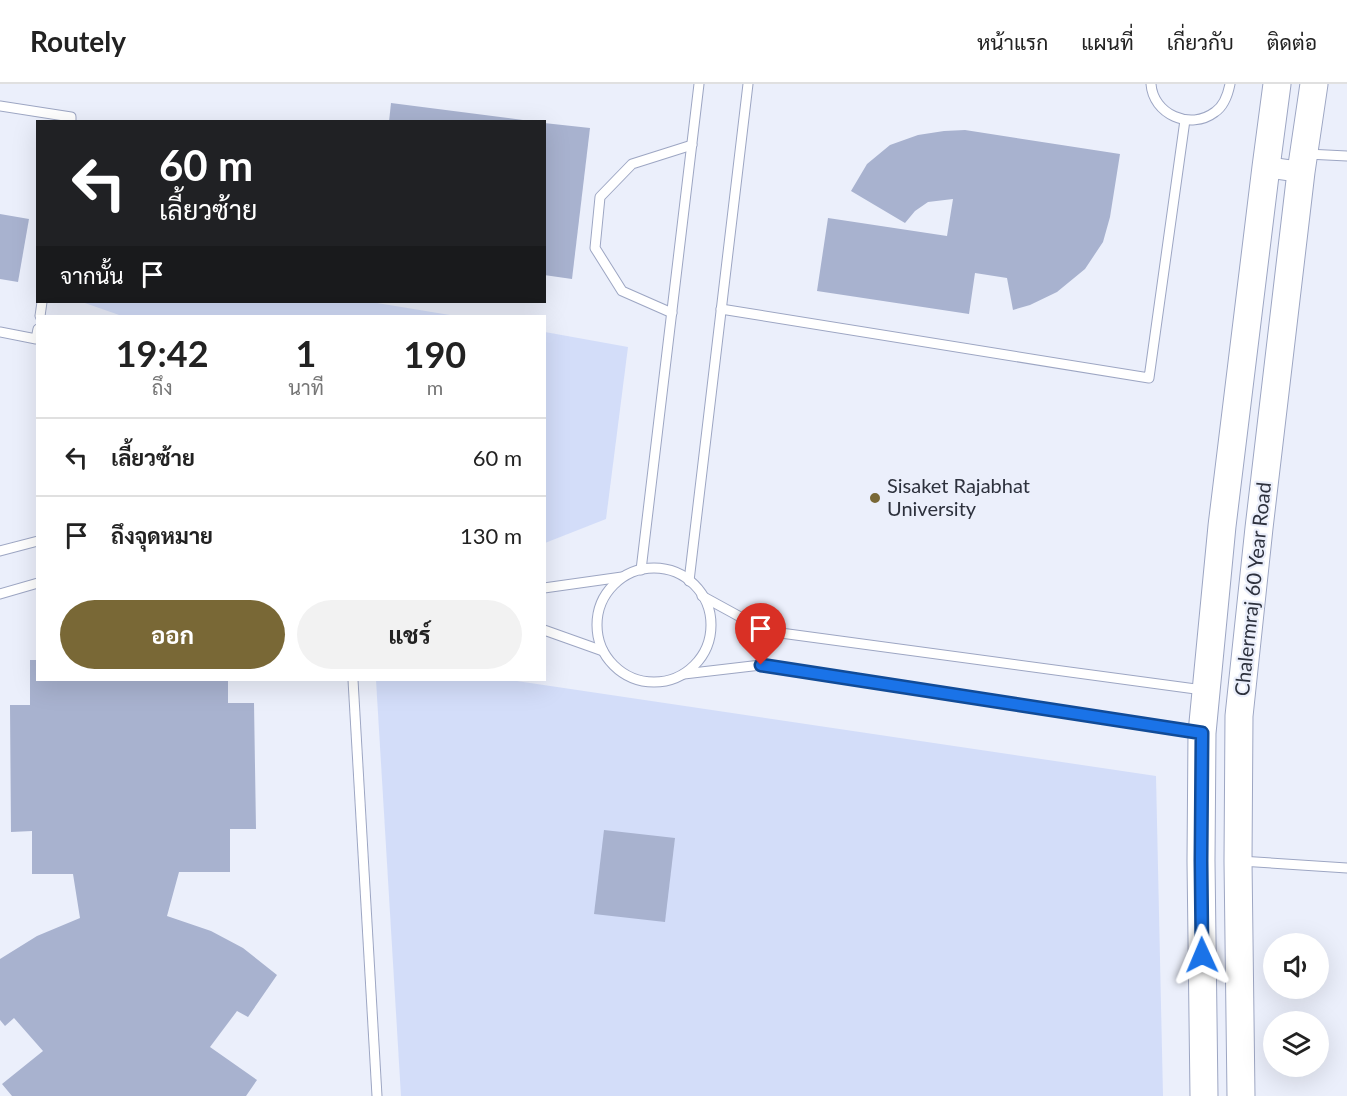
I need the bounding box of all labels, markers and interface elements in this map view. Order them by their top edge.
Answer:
text: Routely [30,24,126,58]
text: หน้าแรก [977,29,1048,54]
text: แผนที่ [1081,29,1134,54]
text: เกี่ยวกับ [1167,29,1234,54]
text: ติดต่อ [1267,29,1317,54]
text: 60 m [159,140,253,190]
icon: left [60,144,138,222]
text: เลี้ยวซ้าย [159,193,257,226]
icon: arrive [136,258,169,291]
text: จากนั้น [60,262,124,289]
text: 19:42 [116,331,209,375]
text: 1 [296,331,317,375]
text: 190 [404,332,466,376]
text: ถึง [152,375,172,399]
text: นาที [288,375,324,399]
text: m [427,375,443,399]
icon: left [60,441,93,474]
text: เลี้ยวซ้าย [111,444,195,471]
text: 60 m [473,444,522,471]
place label: Sisaket Rajabhat University [887,473,1030,520]
street label: Chalermraj 60 Year Road [1229,481,1275,697]
marker: Sisaket Rajabhat University [868,491,882,505]
icon: arrive [60,519,93,552]
text: ถึงจุดหมาย [111,522,213,549]
text: 130 m [460,522,522,549]
button: ออก [60,600,285,669]
button: แชร์ [297,600,522,669]
pin [735,603,786,665]
icon: arrive [744,612,777,645]
position arrow [1170,923,1234,987]
map controls [1263,933,1329,1077]
button: sound [1263,933,1329,999]
button: layers [1263,1011,1329,1077]

